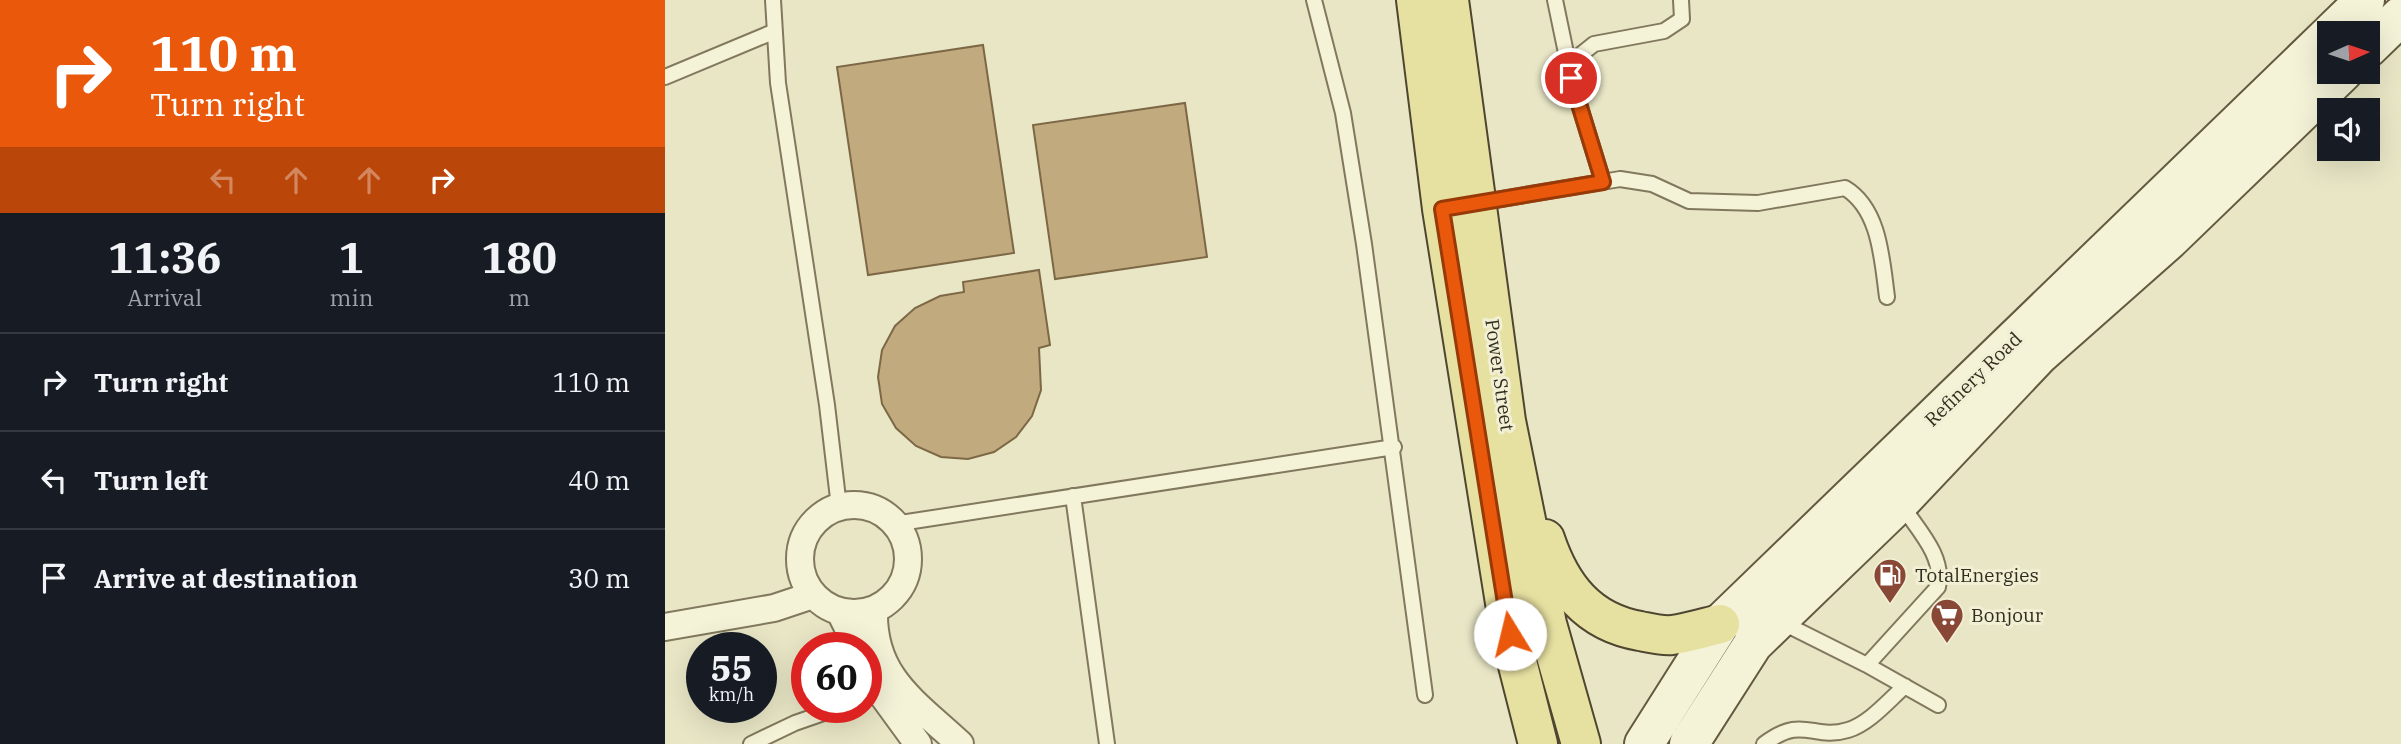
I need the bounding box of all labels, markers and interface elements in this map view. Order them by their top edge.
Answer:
text: 110 m [150,21,297,84]
north arrow [2317,21,2380,84]
map controls [2317,21,2380,161]
icon: right [35,28,126,119]
pin [1541,48,1601,108]
icon: arrive [1552,59,1590,97]
text: Turn right [150,83,305,125]
button: sound [2317,98,2380,161]
icon: left [204,161,242,199]
icon: ahead [277,161,315,199]
icon: ahead [350,161,388,199]
icon: right [423,161,461,199]
text: 11:36 [108,230,222,285]
text: 1 [339,230,364,285]
text: 180 [481,230,557,285]
text: Arrival [127,282,202,312]
text: min [330,282,373,312]
text: m [508,282,530,312]
street label: Power Street [1480,317,1520,433]
street label: Refinery Road [1919,327,2027,431]
icon: right [35,363,73,401]
text: Turn right [94,365,228,399]
text: 110 m [552,365,630,399]
icon: left [35,461,73,499]
text: Turn left [94,463,208,497]
text: 40 m [568,463,630,497]
fuel station icon: TotalEnergies [1871,556,1909,605]
icon: arrive [35,559,73,597]
text: Arrive at destination [94,561,358,595]
text: 30 m [568,561,630,595]
place label: TotalEnergies [1915,563,2039,587]
supermarket icon: Bonjour [1928,596,1966,645]
position arrow [1473,597,1547,671]
place label: Bonjour [1971,603,2044,627]
speed limit sign: 60 [791,632,882,723]
text: 55 [710,645,753,691]
text: km/h [709,683,754,706]

